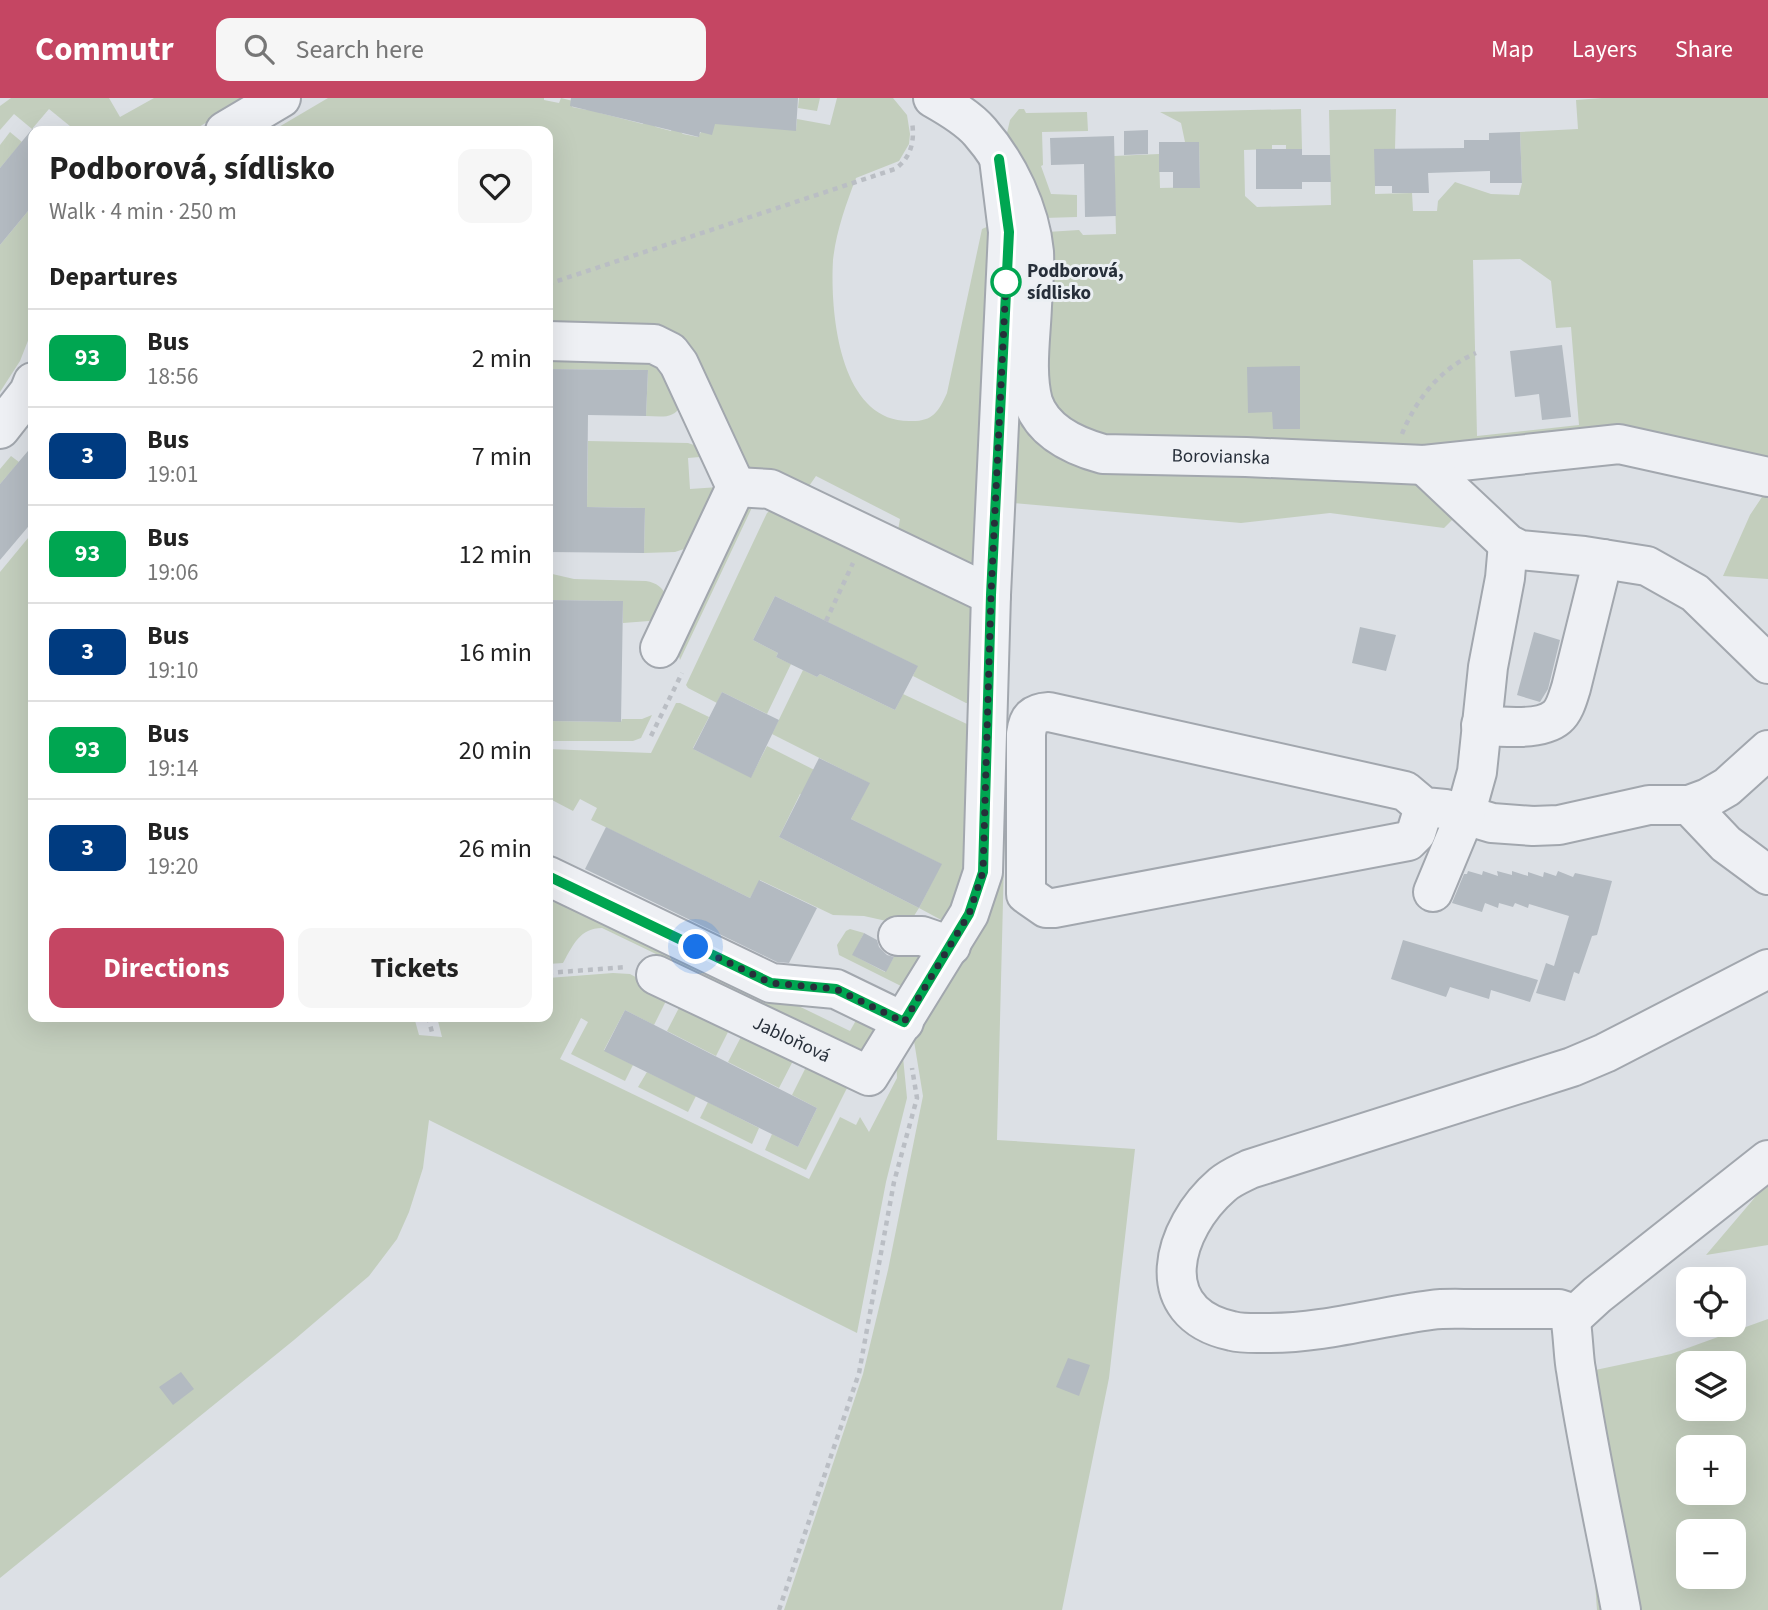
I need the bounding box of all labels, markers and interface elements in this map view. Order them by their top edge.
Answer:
search box [216,18,706,81]
text: Commutr [35,26,174,73]
icon: search [240,30,278,68]
text: Search here [296,31,424,68]
text: Map [1491,32,1534,67]
text: Layers [1572,32,1637,67]
text: Share [1675,32,1733,67]
text: Podborová, sídlisko [49,145,335,192]
button: heart [458,149,532,223]
text: Walk · 4 min · 250 m [49,195,237,228]
text: Departures [49,258,177,295]
place label: Podborová, sídlisko [1027,258,1124,307]
marker: Podborová, sídlisko [991,267,1021,297]
text: Bus [147,323,189,360]
text: 93 [75,340,100,375]
text: 2 min [472,340,532,377]
text: 18:56 [147,360,198,393]
text: Bus [147,421,189,458]
text: 3 [81,438,94,473]
text: 7 min [472,438,532,475]
street label: Borovianska [1171,442,1271,472]
text: 19:01 [147,458,198,491]
text: Bus [147,519,189,556]
text: 93 [75,536,100,571]
text: 12 min [459,536,532,573]
text: 19:06 [147,556,198,589]
text: Bus [147,617,189,654]
text: 3 [81,634,94,669]
text: 16 min [459,634,532,671]
text: 19:10 [147,654,198,687]
text: Bus [147,715,189,752]
text: 93 [75,732,100,767]
text: 20 min [459,732,532,769]
text: 19:14 [147,752,198,785]
text: Bus [147,813,189,850]
text: 3 [81,830,94,865]
text: 26 min [459,830,532,867]
text: 19:20 [147,850,198,883]
button: Directions [49,928,284,1008]
button: Tickets [298,928,532,1008]
your location [678,929,713,964]
street label: Jabloňová [748,1009,835,1069]
map controls [1676,1267,1746,1589]
button: locate [1676,1267,1746,1337]
button: layers [1676,1351,1746,1421]
button: + [1676,1435,1746,1505]
button: − [1676,1519,1746,1589]

